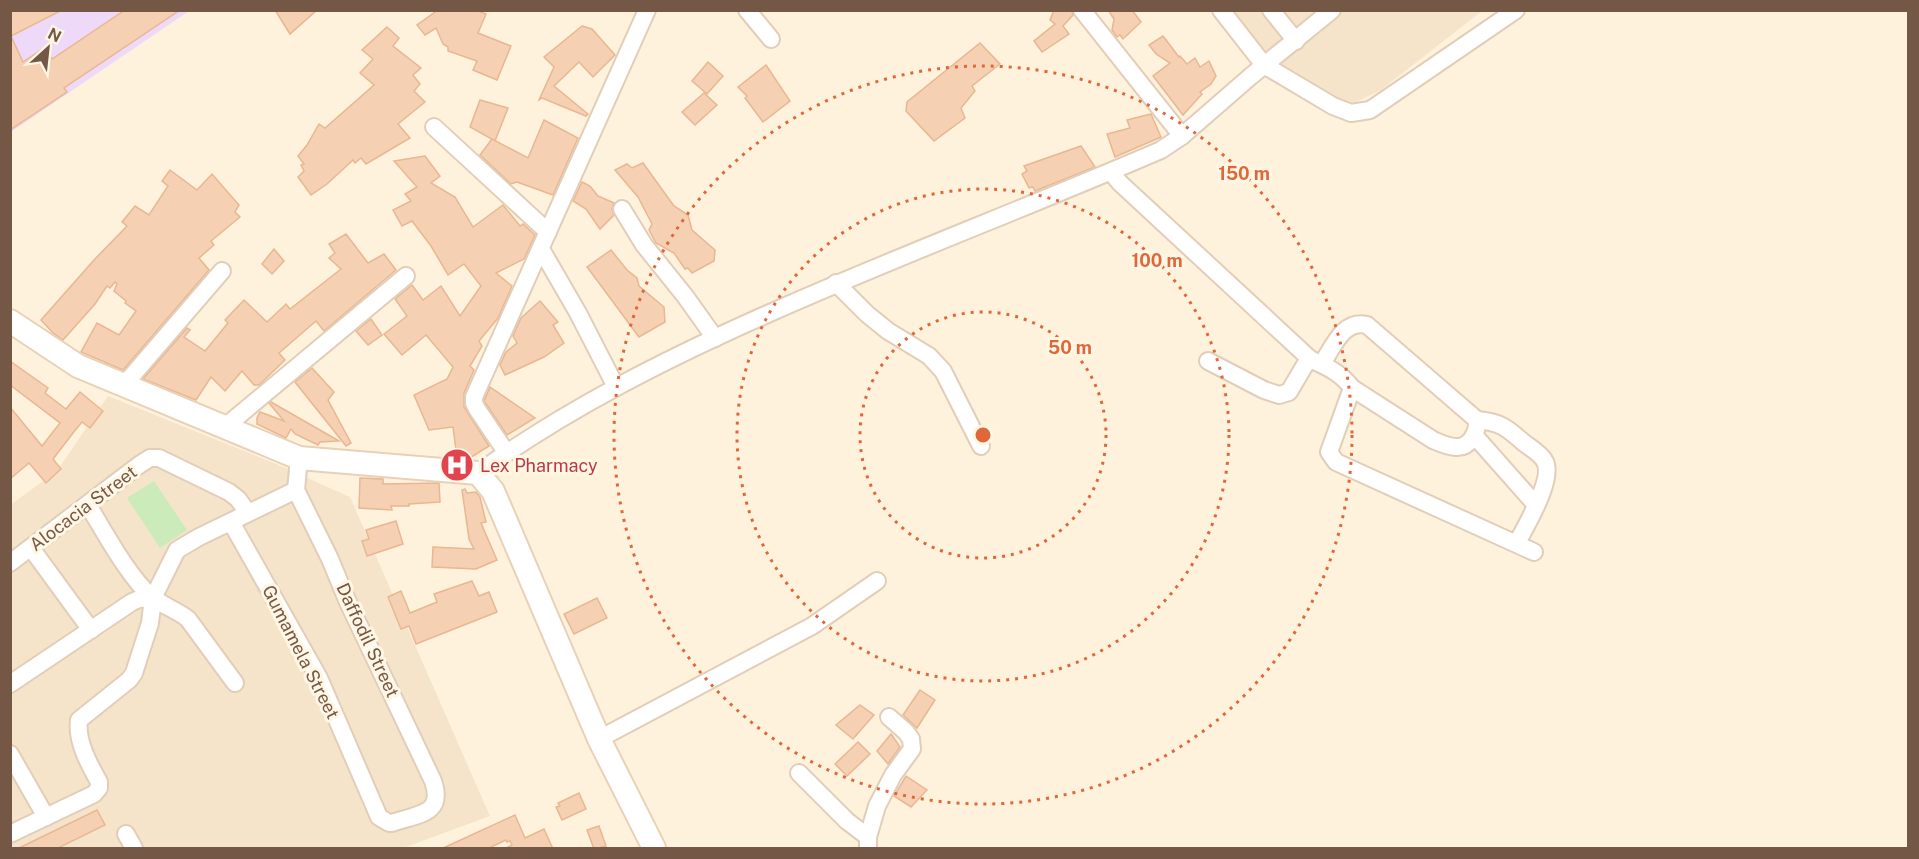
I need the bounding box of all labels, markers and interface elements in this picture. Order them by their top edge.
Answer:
north arrow [18,18,78,78]
text: N [45,24,64,46]
text: 150 m [1218,163,1270,184]
text: 100 m [1131,250,1183,271]
text: 50 m [1048,337,1092,358]
centre of rings [973,425,993,445]
hospital icon: Lex Pharmacy [439,447,475,483]
place label: Lex Pharmacy [480,455,598,476]
street label: Alocacia Street [25,461,141,555]
street label: Daffodil Street [332,579,404,701]
street label: Gumamela Street [258,582,344,722]

